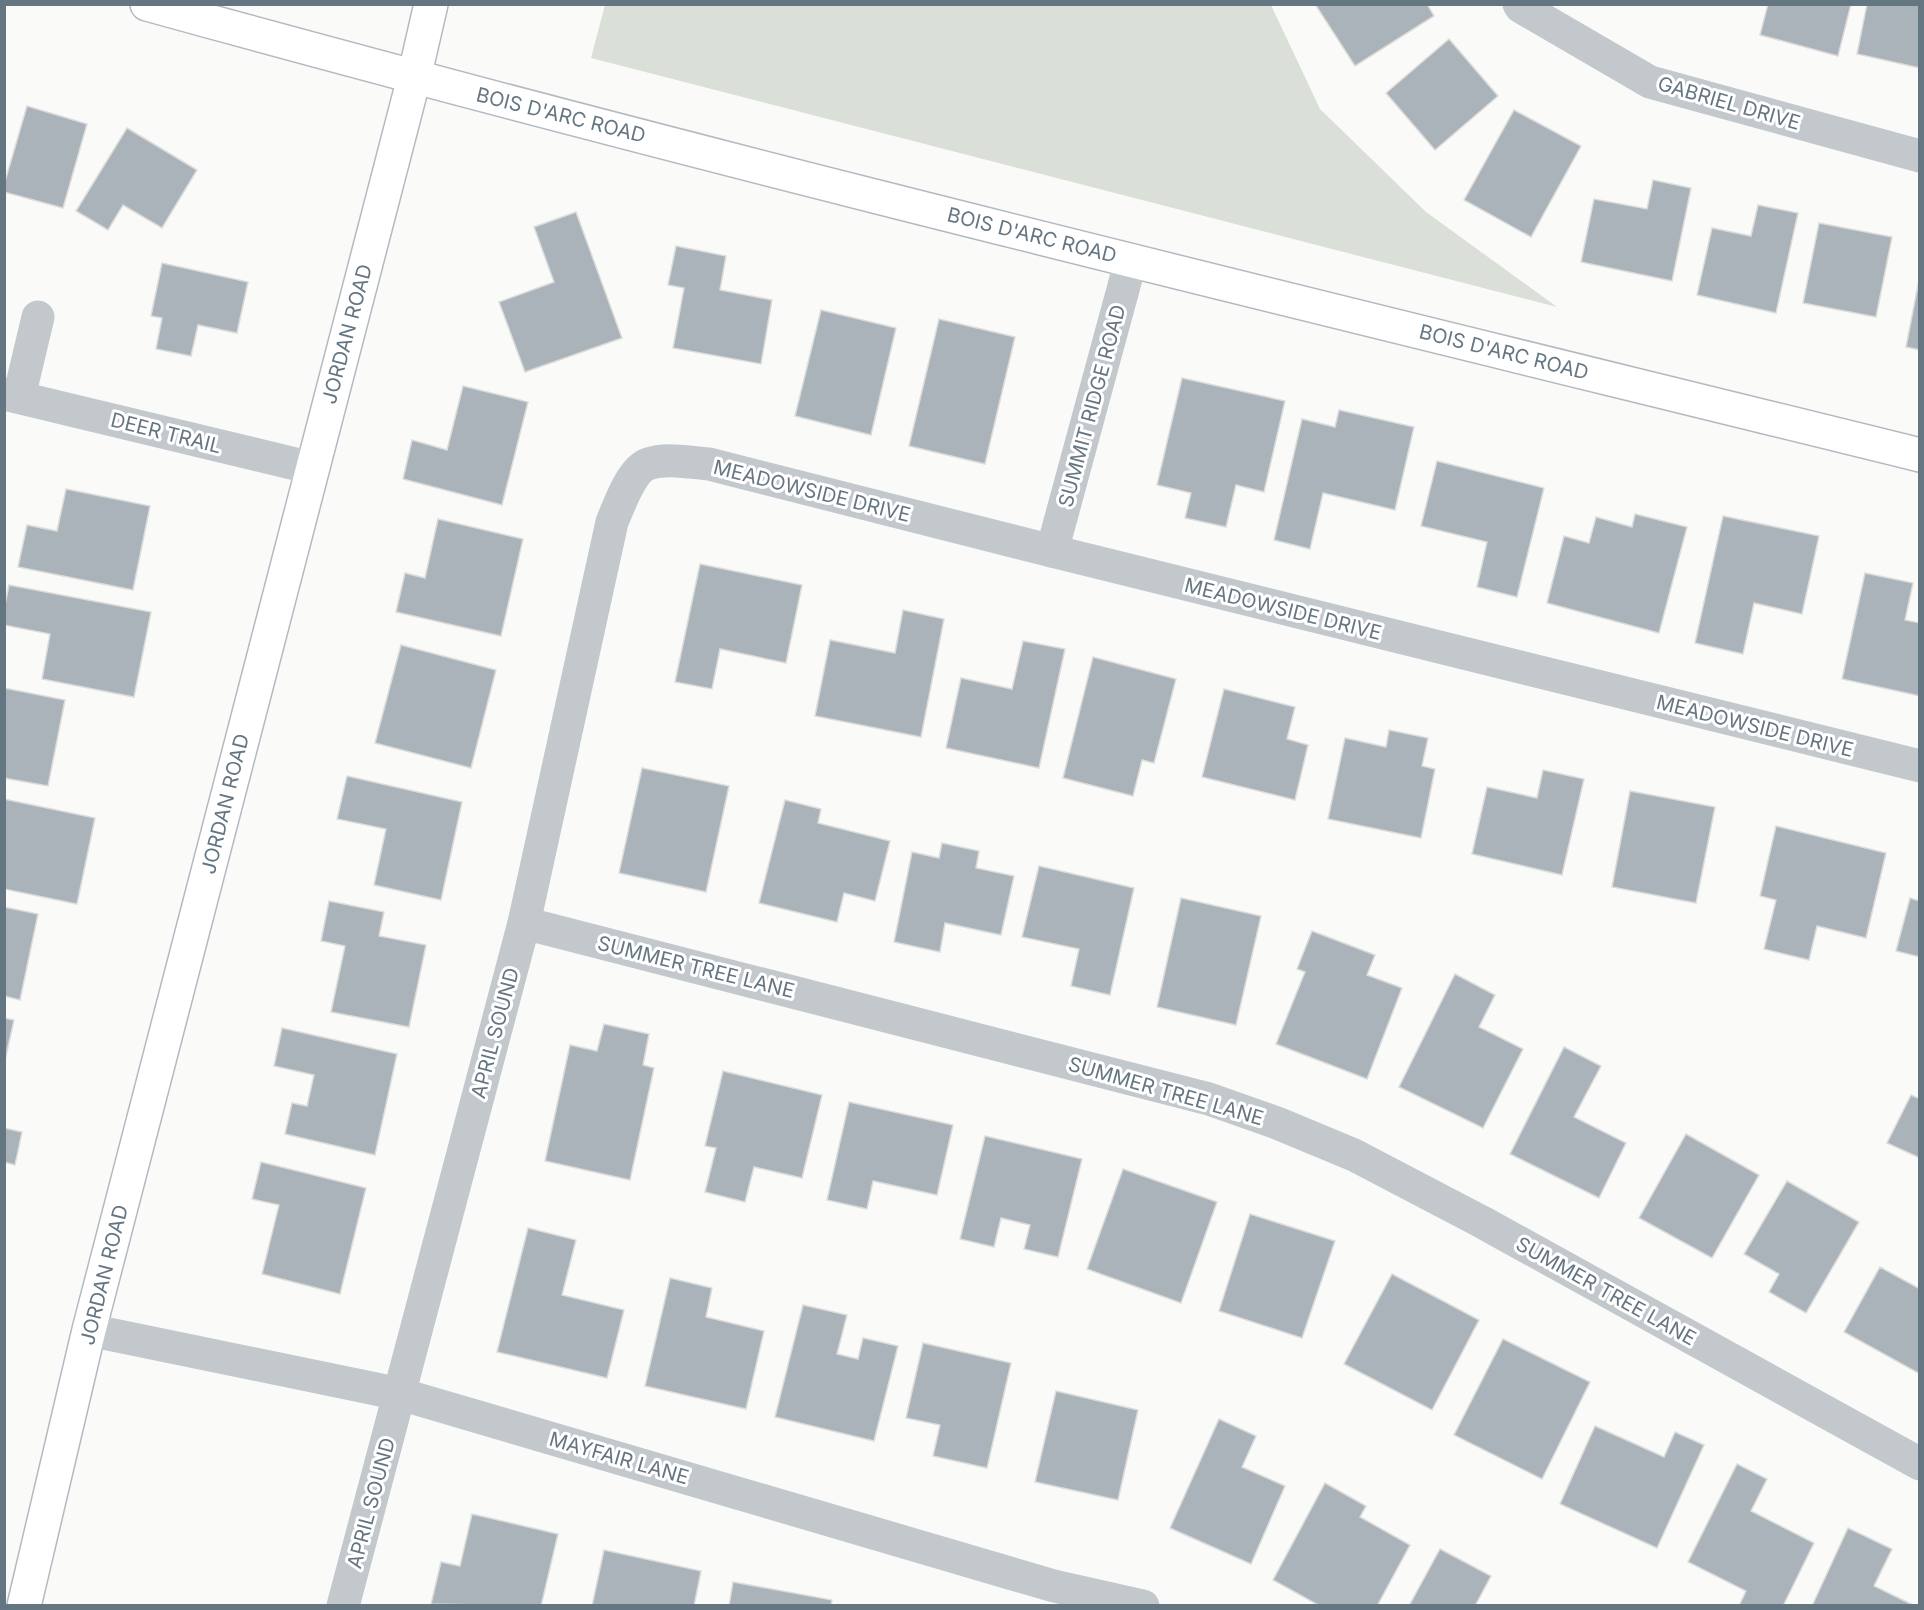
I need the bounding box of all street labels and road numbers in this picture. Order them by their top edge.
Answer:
street label: GABRIEL DRIVE [1655,71,1803,135]
street label: BOIS D'ARC ROAD [474,82,648,148]
street label: BOIS D'ARC ROAD [945,202,1119,268]
street label: JORDAN ROAD [317,262,377,406]
street label: SUMMIT RIDGE ROAD [1053,302,1131,510]
street label: BOIS D'ARC ROAD [1417,319,1591,385]
street label: DEER TRAIL [108,408,224,458]
street label: MEADOWSIDE DRIVE [711,455,913,527]
street label: MEADOWSIDE DRIVE [1182,573,1384,645]
street label: MEADOWSIDE DRIVE [1654,690,1856,762]
street label: JORDAN ROAD [196,731,254,877]
street label: SUMMER TREE LANE [595,931,797,1003]
street label: APRIL SOUND [466,965,524,1101]
street label: SUMMER TREE LANE [1066,1052,1266,1130]
street label: JORDAN ROAD [75,1202,133,1348]
street label: SUMMER TREE LANE [1512,1232,1700,1350]
street label: MAYFAIR LANE [547,1427,691,1489]
street label: APRIL SOUND [342,1435,400,1571]

